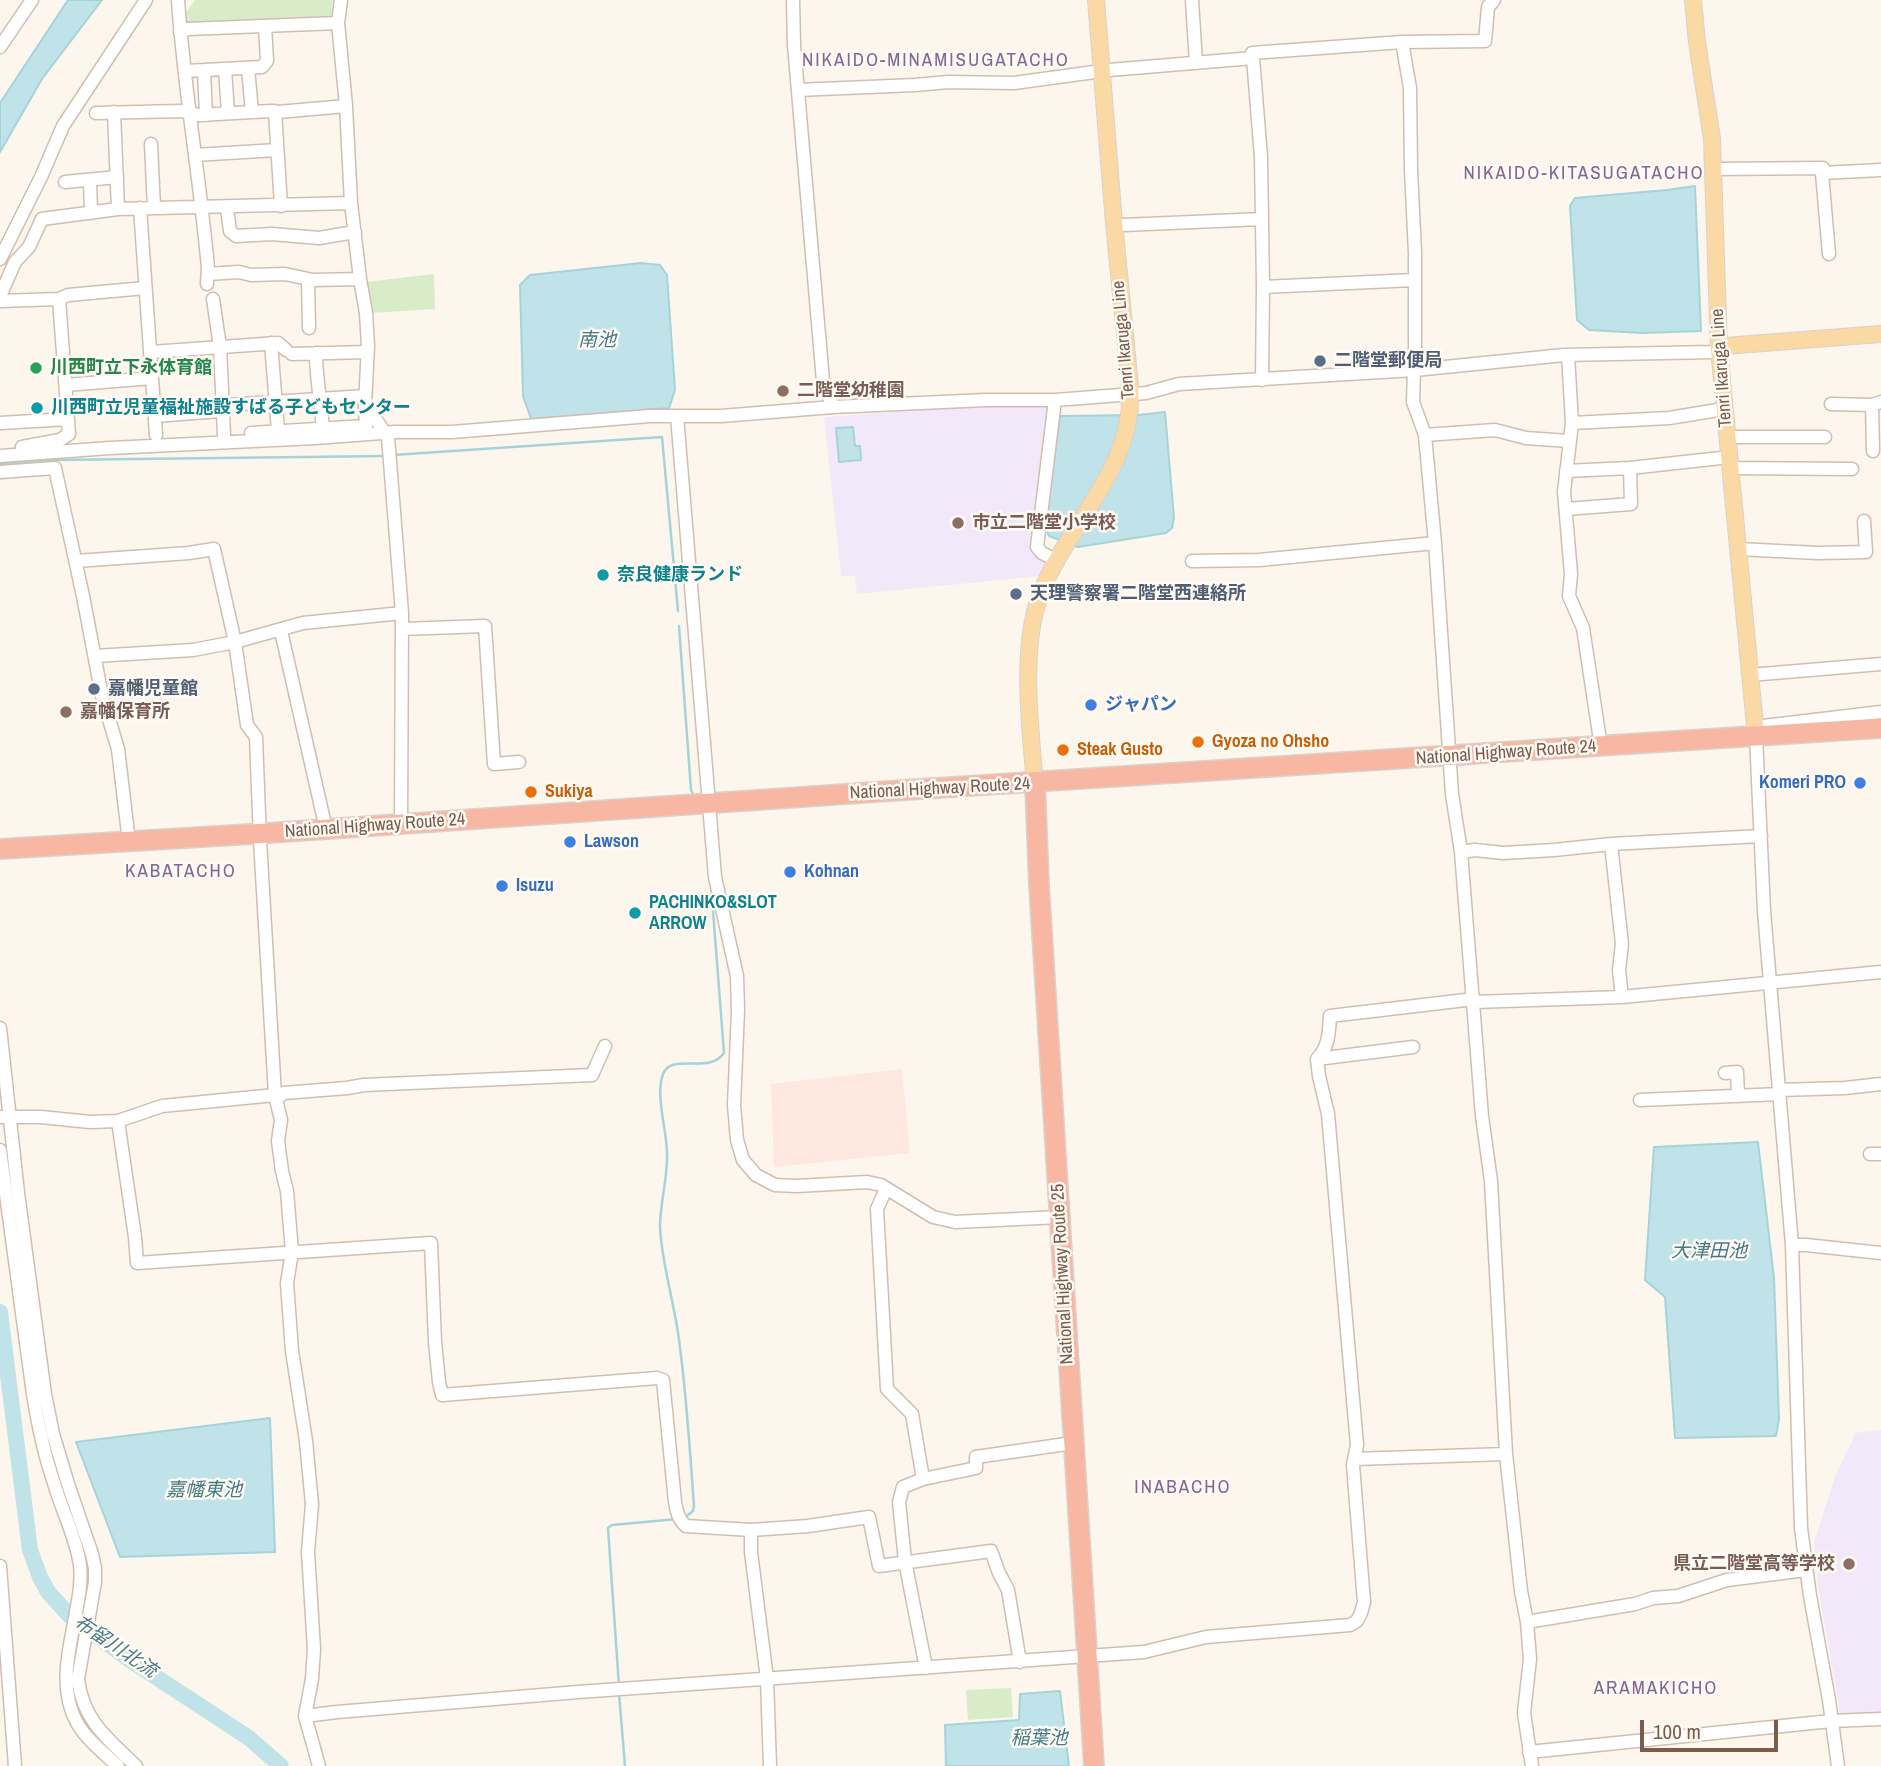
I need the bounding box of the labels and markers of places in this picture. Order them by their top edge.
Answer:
place label: 二階堂郵便局 [1334,350,1442,372]
marker: 二階堂郵便局 [1312,353,1328,369]
place label: 川西町立下永体育館 [50,357,212,379]
marker: 川西町立下永体育館 [28,360,44,376]
place label: 二階堂幼稚園 [797,380,905,402]
marker: 二階堂幼稚園 [775,383,791,399]
place label: 川西町立児童福祉施設すばる子どもセンター [51,397,411,419]
marker: 川西町立児童福祉施設すばる子どもセンター [29,400,45,416]
place label: 市立二階堂小学校 [972,512,1116,534]
marker: 市立二階堂小学校 [950,515,966,531]
place label: 奈良健康ランド [617,564,743,586]
marker: 奈良健康ランド [595,567,611,583]
place label: 天理警察署二階堂西連絡所 [1030,583,1246,605]
marker: 天理警察署二階堂西連絡所 [1008,586,1024,602]
place label: 嘉幡児童館 [108,678,198,700]
marker: 嘉幡児童館 [86,681,102,697]
place label: ジャパン [1105,694,1177,716]
marker: ジャパン [1083,697,1099,713]
place label: 嘉幡保育所 [80,701,170,723]
marker: 嘉幡保育所 [58,704,74,720]
place label: Gyoza no Ohsho [1212,731,1329,753]
marker: Gyoza no Ohsho [1190,734,1206,750]
place label: Steak Gusto [1077,739,1163,761]
marker: Steak Gusto [1055,742,1071,758]
place label: Komeri PRO [1759,772,1846,794]
marker: Komeri PRO [1852,775,1868,791]
place label: Sukiya [545,781,593,803]
marker: Sukiya [523,784,539,800]
place label: Lawson [584,831,639,853]
marker: Lawson [562,834,578,850]
place label: Kohnan [804,861,859,883]
marker: Kohnan [782,864,798,880]
place label: Isuzu [516,875,554,897]
marker: Isuzu [494,878,510,894]
place label: PACHINKO&SLOT ARROW [649,892,777,934]
marker: PACHINKO&SLOT ARROW [627,905,643,921]
place label: 県立二階堂高等学校 [1673,1553,1835,1575]
marker: 県立二階堂高等学校 [1841,1556,1857,1572]

